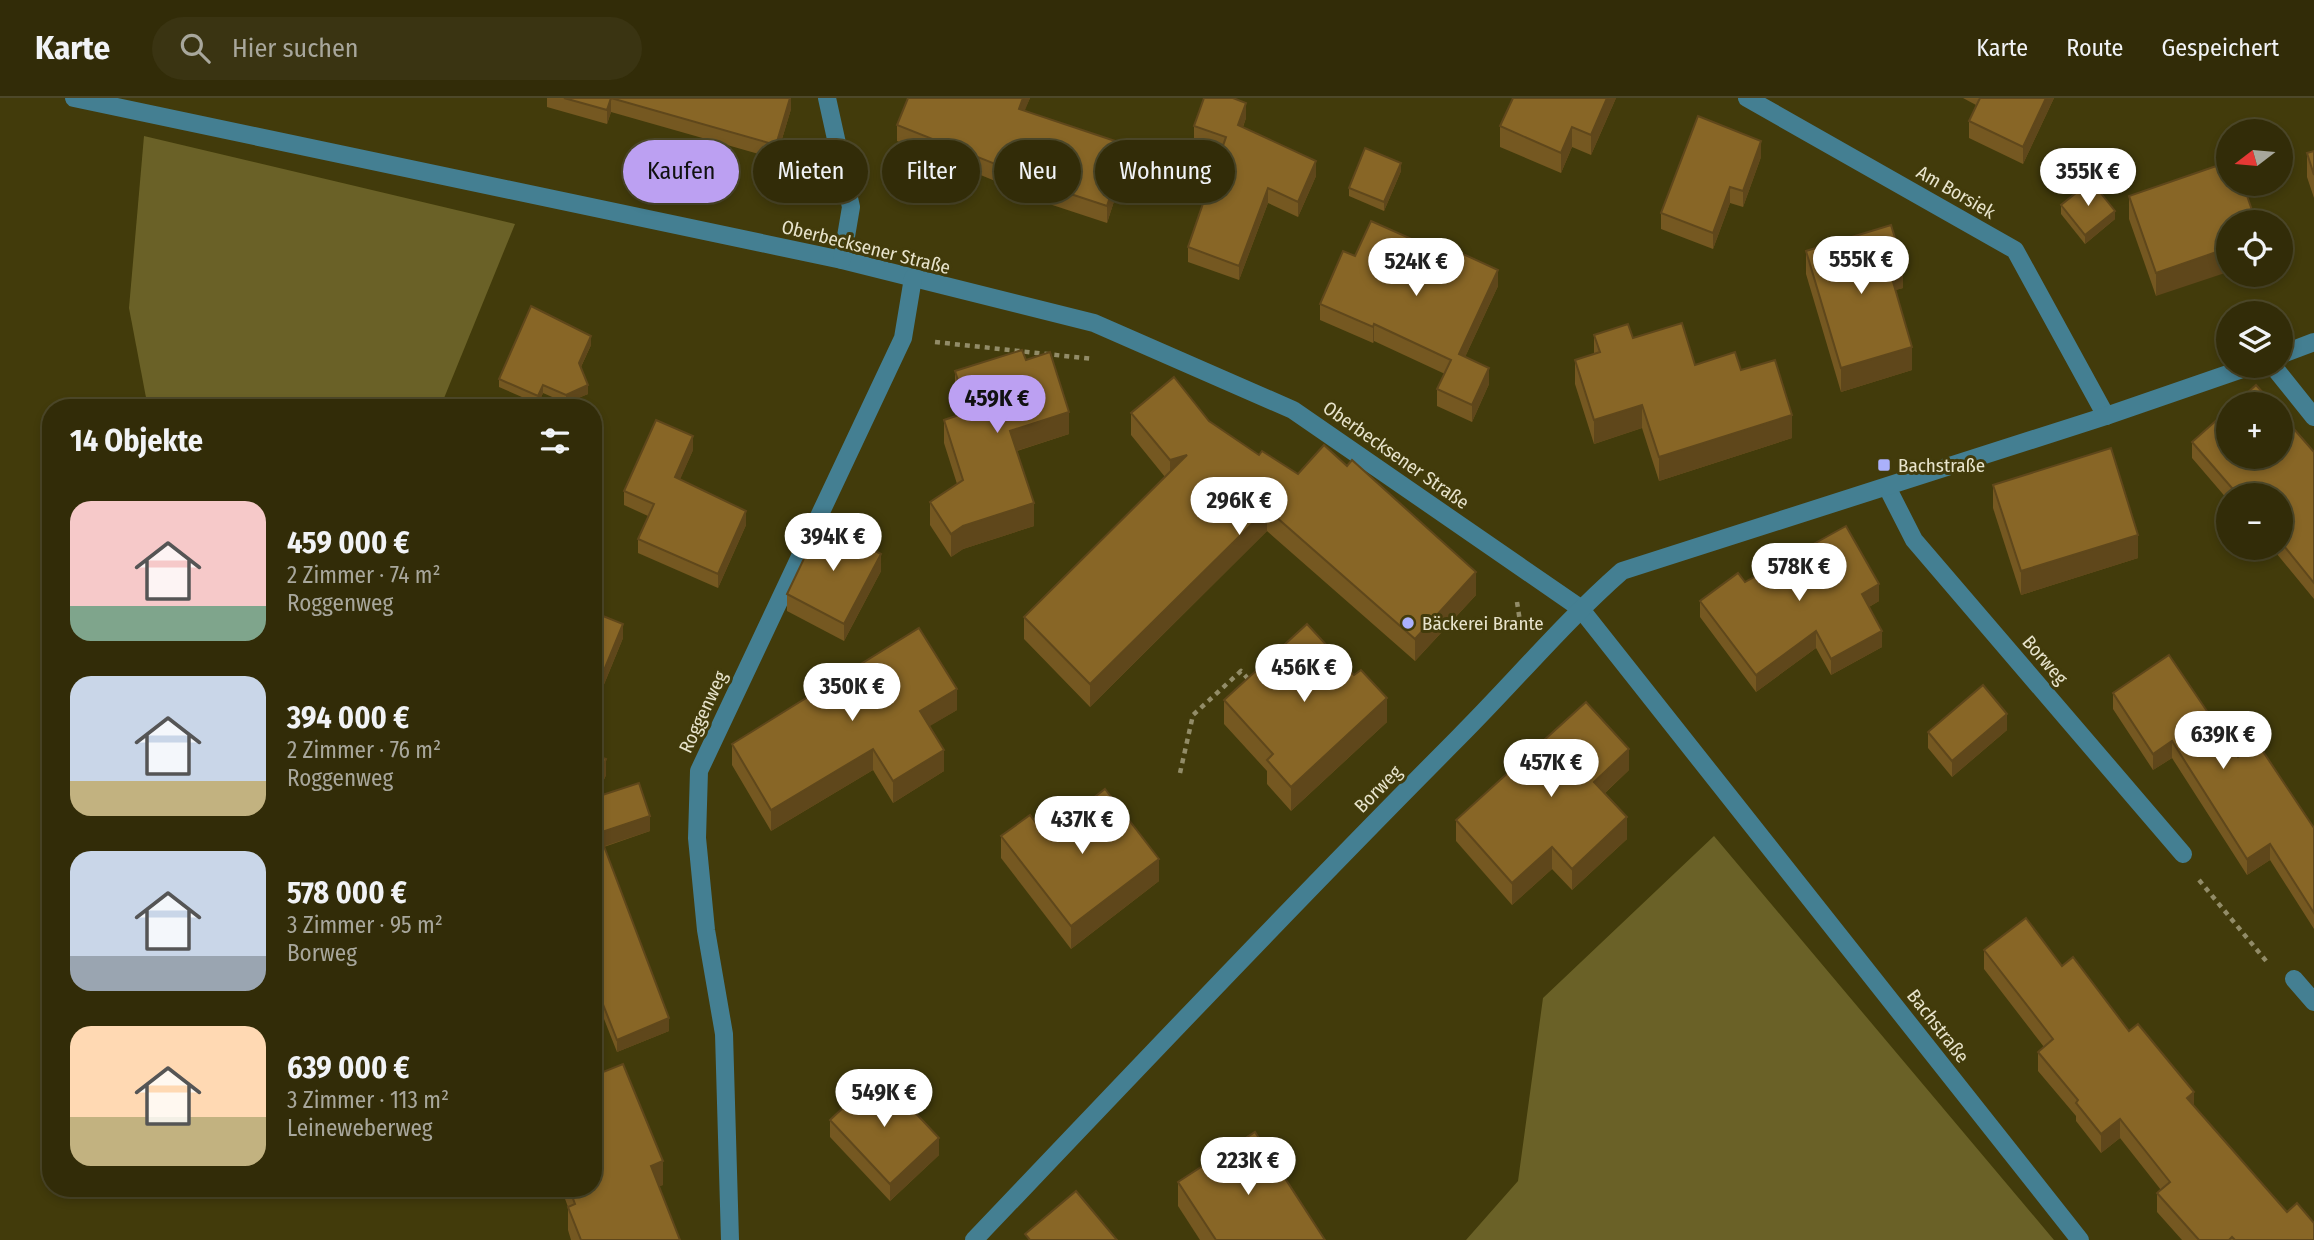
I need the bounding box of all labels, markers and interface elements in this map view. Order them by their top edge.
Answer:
search box [152,17,642,80]
text: Karte [35,28,110,68]
icon: search [176,29,214,67]
text: Hier suchen [232,33,359,64]
text: Karte [1976,34,2028,62]
text: Route [2066,34,2123,62]
text: Gespeichert [2161,34,2279,62]
north arrow [2216,119,2292,196]
map controls [2216,119,2293,560]
chip: Kaufen [623,140,739,203]
chip: Mieten [753,140,868,203]
chip: Filter [882,140,980,203]
chip: Neu [994,140,1081,203]
chip: Wohnung [1095,140,1235,203]
pin: 355K € [2031,148,2145,208]
text: 355K € [2056,157,2120,185]
street label: Am Borsiek [1913,160,2000,224]
button: locate [2216,210,2293,287]
street label: Oberbecksener Straße [779,215,953,279]
pin: 555K € [1804,236,1918,296]
pin: 524K € [1359,238,1473,298]
text: 555K € [1829,245,1893,273]
text: 524K € [1384,247,1448,275]
button: layers [2216,301,2293,378]
pin: 459K € [940,376,1054,435]
text: 459K € [965,384,1029,412]
button: + [2216,392,2293,469]
street label: Oberbecksener Straße [1319,396,1473,514]
icon: filters [536,422,574,460]
text: 14 Objekte [70,423,203,459]
place label: Bachstraße [1898,454,1985,477]
marker: Bachstraße [1876,457,1892,473]
pin: 296K € [1182,478,1296,537]
button: − [2216,483,2293,560]
text: 296K € [1207,486,1271,514]
pin: 394K € [776,514,890,573]
text: 394K € [801,522,865,550]
text: 459 000 € [287,525,410,561]
icon: home [126,529,210,613]
pin: 578K € [1742,544,1856,603]
text: 578K € [1768,552,1830,580]
text: 2 Zimmer · 74 m² [287,561,441,589]
text: Roggenweg [287,589,393,617]
place label: Bäckerei Brante [1422,612,1544,635]
marker: Bäckerei Brante [1400,615,1416,631]
street label: Borweg [2017,631,2073,689]
pin: 456K € [1247,644,1361,704]
text: 456K € [1271,653,1337,681]
pin: 350K € [795,664,909,723]
street label: Roggenweg [674,667,732,757]
text: 350K € [819,672,885,700]
text: 394 000 € [287,700,409,736]
icon: home [126,704,210,788]
pin: 639K € [2166,712,2280,771]
text: 639K € [2191,720,2255,748]
text: 2 Zimmer · 76 m² [287,736,441,764]
pin: 457K € [1494,740,1608,799]
text: 457K € [1520,748,1582,776]
street label: Borweg [1349,760,1407,818]
text: Roggenweg [287,764,393,792]
pin: 437K € [1025,796,1139,856]
text: 437K € [1051,805,1113,833]
text: 578 000 € [287,875,407,911]
icon: home [126,879,210,963]
text: 3 Zimmer · 95 m² [287,911,443,939]
text: Borweg [287,939,357,967]
street label: Bachstraße [1902,985,1974,1067]
text: 639 000 € [287,1050,410,1086]
icon: home [126,1054,210,1138]
pin: 549K € [827,1070,941,1129]
text: 549K € [851,1078,917,1106]
text: 3 Zimmer · 113 m² [287,1086,449,1114]
text: Leineweberweg [287,1114,433,1142]
pin: 223K € [1191,1138,1305,1197]
text: 223K € [1217,1146,1279,1174]

